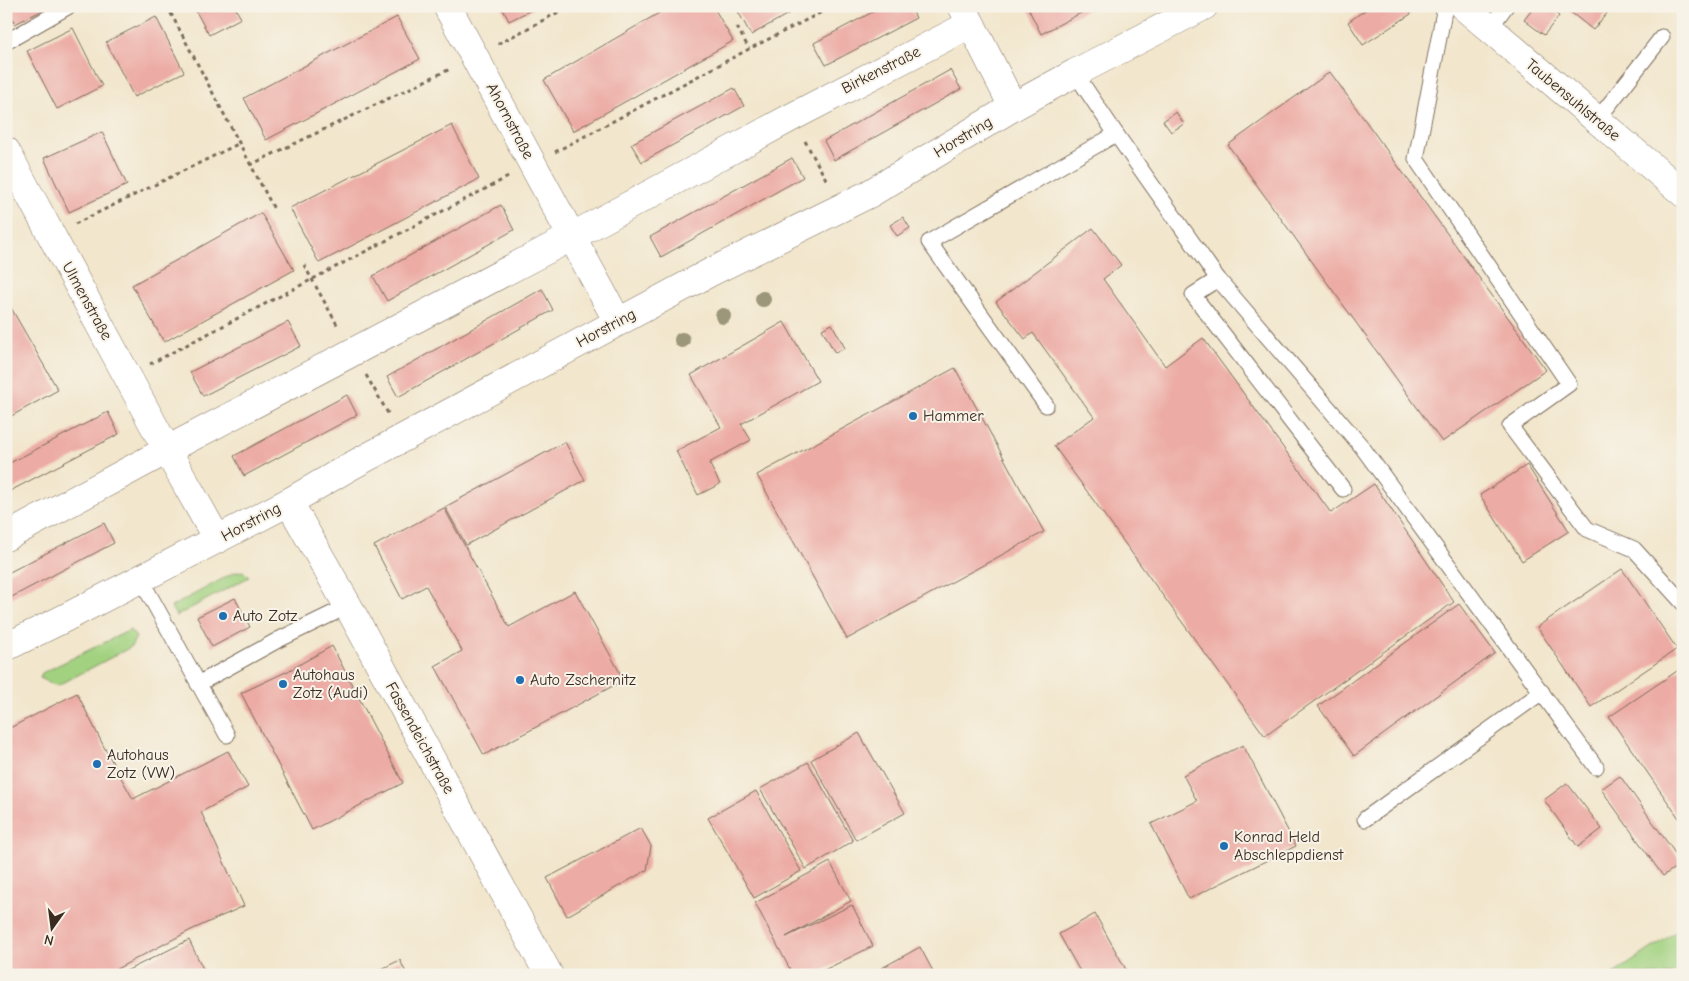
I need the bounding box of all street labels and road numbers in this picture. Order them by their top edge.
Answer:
street label: Birkenstraße [839,42,923,98]
street label: Taubensuhlstraße [1522,55,1624,145]
street label: Ahornstraße [482,80,538,162]
street label: Horstring [931,113,995,161]
street label: Ulmenstraße [58,259,116,343]
street label: Horstring [573,305,639,351]
street label: Horstring [218,499,284,545]
street label: Fassendeichstraße [382,679,458,797]

